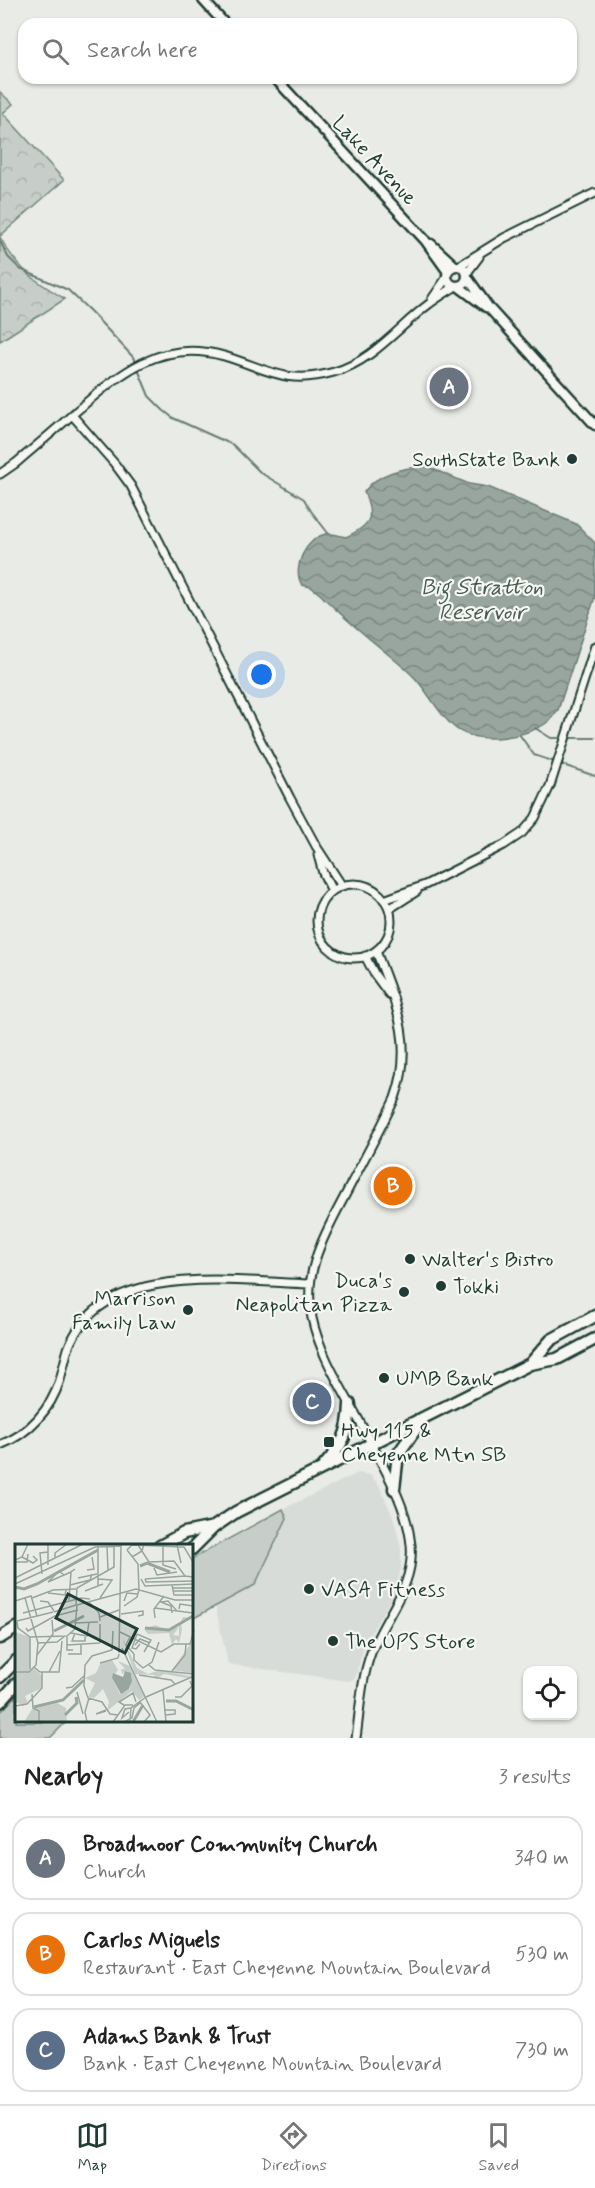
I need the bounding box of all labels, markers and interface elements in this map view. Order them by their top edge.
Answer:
search box [18,18,577,84]
icon: search [39,35,72,68]
text: Search here [87,37,198,65]
street label: Lake Avenue [325,110,423,212]
pin: A [430,364,468,410]
place label: SouthState Bank [412,446,560,474]
marker: SouthState Bank [565,452,579,466]
water label: Big Stratton Reservoir [421,574,543,627]
your location [247,660,276,689]
pin: B [374,1164,412,1208]
place label: Walter's Bistro [422,1246,554,1274]
marker: Walter's Bistro [403,1252,417,1266]
place label: Duca's Neapolitan Pizza [235,1267,392,1319]
place label: Tokki [453,1273,499,1301]
marker: Tokki [434,1279,448,1293]
place label: Marrison Family Law [72,1285,176,1337]
marker: Duca's Neapolitan Pizza [397,1285,411,1299]
marker: Marrison Family Law [181,1303,195,1317]
place label: UMB Bank [396,1365,494,1393]
marker: UMB Bank [377,1371,391,1385]
pin: C [292,1380,332,1424]
place label: Hwy 115 & Cheyenne Mtn SB [341,1417,506,1469]
marker: Hwy 115 & Cheyenne Mtn SB [322,1435,336,1449]
inset map [15,1544,194,1723]
place label: VASA Fitness [321,1576,445,1604]
marker: VASA Fitness [302,1582,316,1596]
place label: The UPS Store [345,1628,475,1656]
marker: The UPS Store [326,1634,340,1648]
map controls [523,1666,577,1720]
button: locate [523,1666,577,1720]
text: Nearby [24,1760,103,1794]
text: 3 results [499,1764,571,1791]
text: Broadmoor Community Church [83,1831,378,1859]
text: A [39,1845,52,1872]
text: 340 m [514,1845,569,1872]
text: Church [83,1859,146,1886]
text: Carlos Miguels [83,1927,220,1955]
text: B [39,1941,52,1968]
text: 530 m [515,1941,569,1968]
text: Restaurant · East Cheyenne Mountain Boulevard [83,1955,491,1982]
text: Adams Bank & Trust [83,2023,271,2051]
text: C [38,2037,53,2064]
text: 730 m [515,2037,569,2064]
text: Bank · East Cheyenne Mountain Boulevard [83,2051,442,2078]
tab: Map [76,2119,109,2176]
tab: Directions [261,2119,327,2176]
tab: Saved [479,2119,519,2176]

